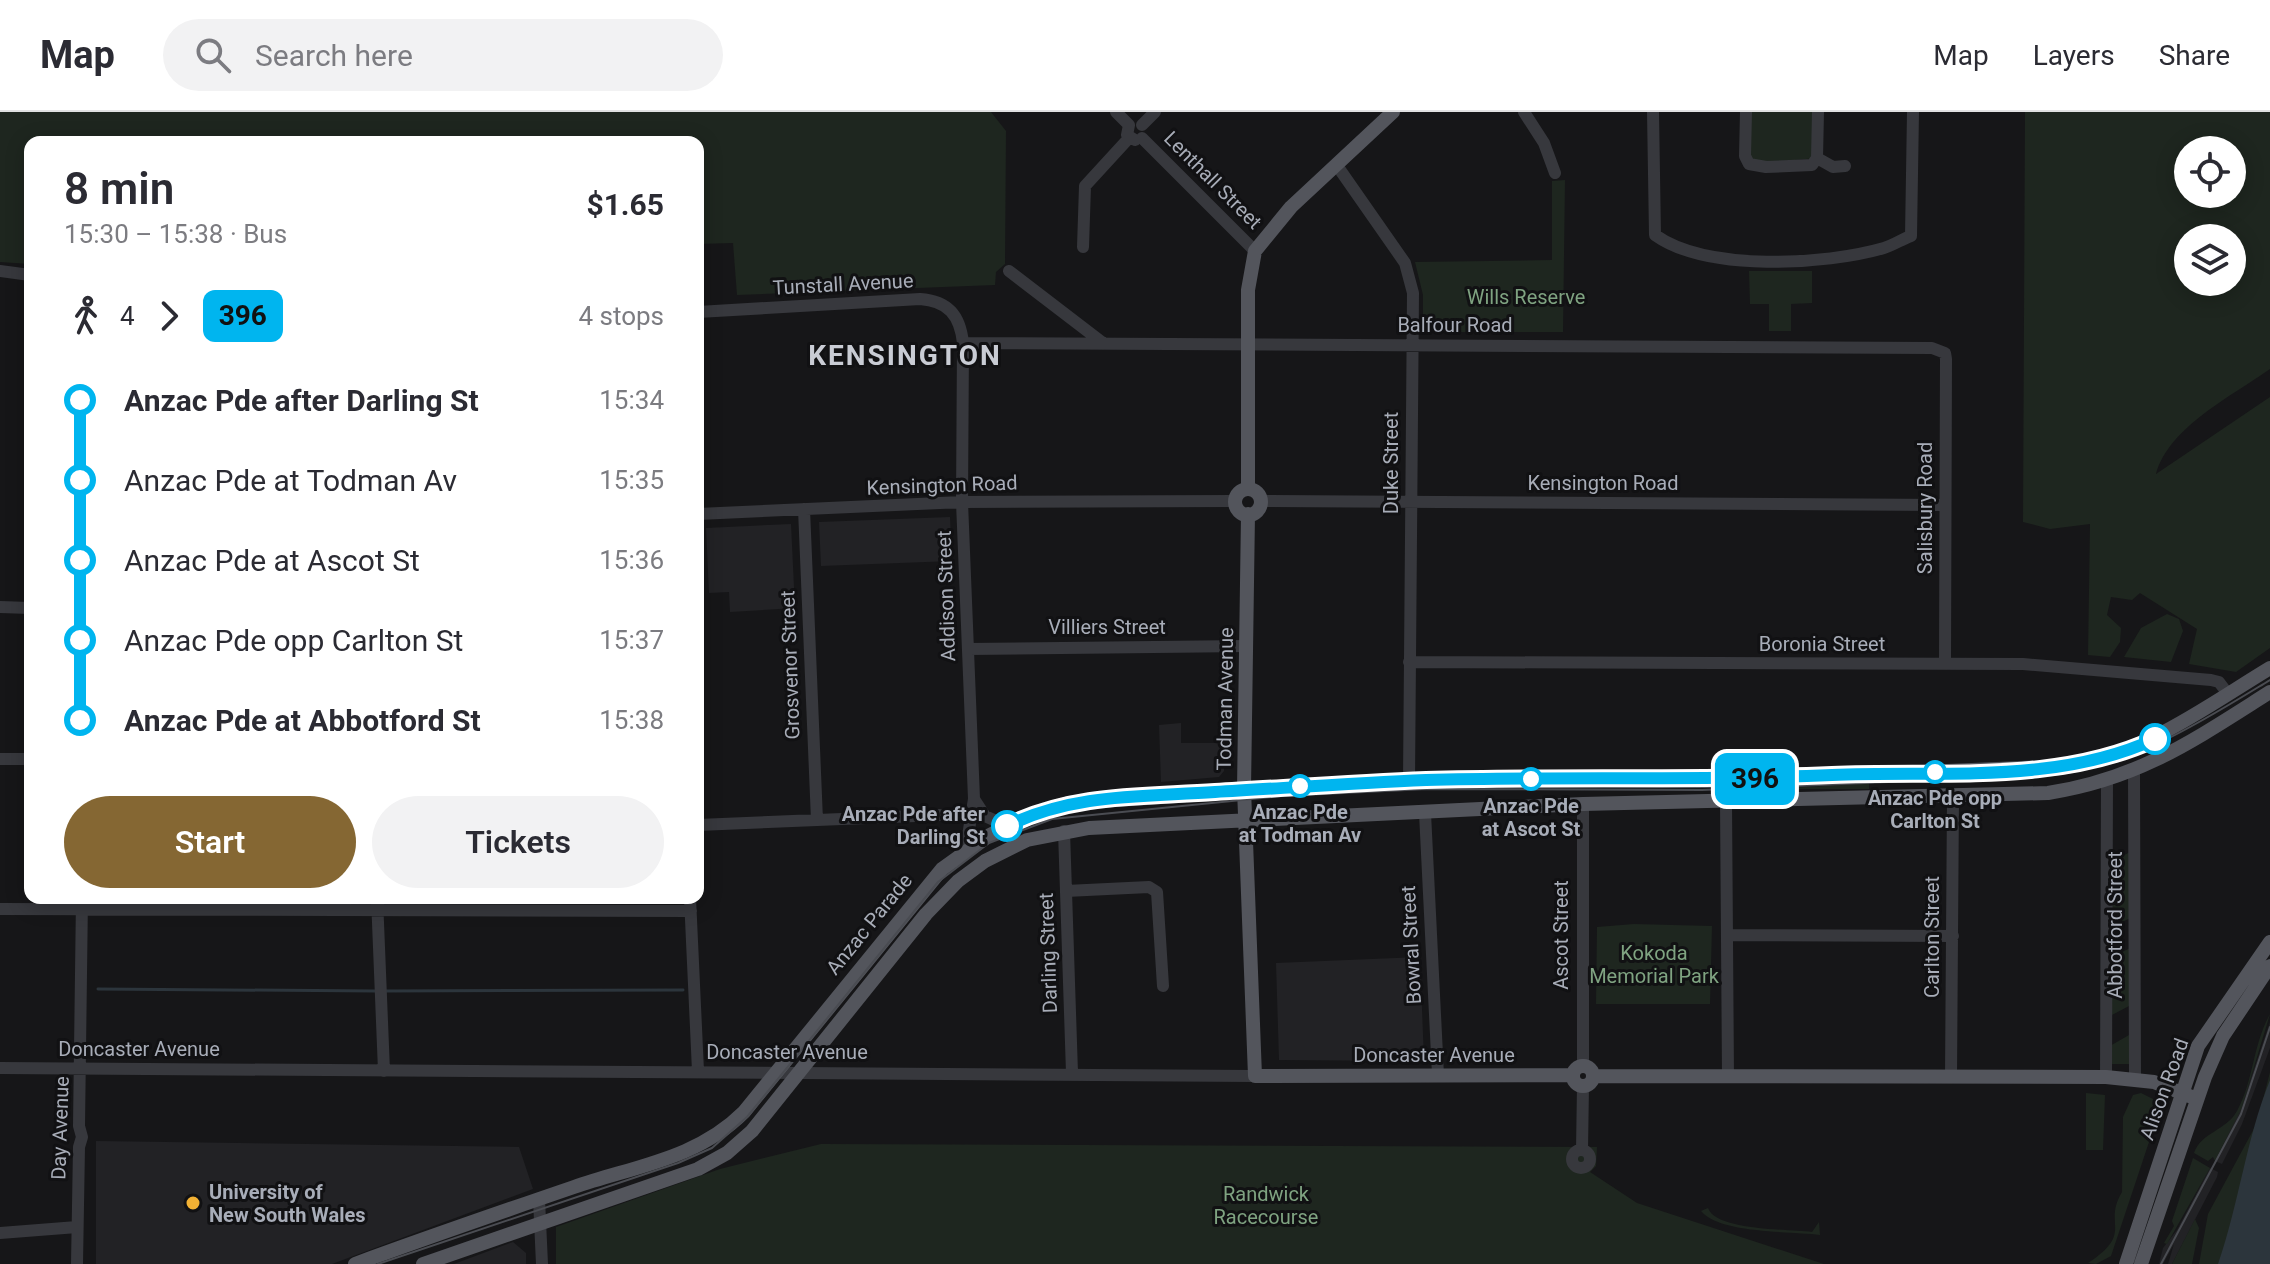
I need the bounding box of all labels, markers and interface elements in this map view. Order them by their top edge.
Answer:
search box [163,19,723,91]
text: Map [40,33,115,77]
icon: search [191,33,235,77]
text: Search here [255,38,413,73]
text: Map [1933,39,1989,72]
text: Layers [2033,39,2115,72]
text: Share [2159,39,2230,72]
street label: Lenthall Street [1159,126,1267,234]
map controls [2174,136,2246,296]
button: locate [2174,136,2246,208]
text: 8 min [64,163,174,215]
text: $1.65 [586,187,664,222]
text: 15:30 – 15:38 · Bus [64,219,287,249]
button: layers [2174,224,2246,296]
street label: Tunstall Avenue [772,268,914,300]
park label: Wills Reserve [1467,285,1585,309]
icon: walk [64,294,108,338]
icon: forward [147,294,191,338]
text: 396 [219,299,267,332]
text: 4 [120,301,135,331]
text: 4 stops [578,301,664,331]
street label: Balfour Road [1397,313,1513,337]
district label: KENSINGTON [808,339,1002,372]
text: Anzac Pde after Darling St [124,383,479,418]
text: 15:34 [599,385,664,415]
street label: Duke Street [1379,412,1403,514]
street label: Salisbury Road [1913,442,1937,574]
text: Anzac Pde at Todman Av [124,463,457,498]
text: 15:35 [599,465,664,495]
street label: Kensington Road [866,470,1018,500]
street label: Kensington Road [1527,471,1679,495]
street label: Addison Street [932,530,960,662]
text: Anzac Pde at Ascot St [124,543,420,578]
text: 15:36 [599,545,664,575]
street label: Grosvenor Street [775,590,805,740]
street label: Villiers Street [1048,615,1166,639]
text: Anzac Pde opp Carlton St [124,623,463,658]
text: 15:37 [599,625,664,655]
street label: Todman Avenue [1212,627,1238,771]
street label: Boronia Street [1759,632,1885,656]
text: Anzac Pde at Abbotford St [124,703,481,738]
text: 15:38 [599,705,664,735]
unlabelled marker [2140,724,2170,754]
line badge: 396 [1709,753,1801,805]
marker: Anzac Pde opp Carlton St [1924,761,1946,783]
text: 396 [1731,762,1779,795]
marker: Anzac Pde at Ascot St [1520,768,1542,790]
marker: Anzac Pde at Todman Av [1289,775,1311,797]
place label: Anzac Pde opp Carlton St [1868,786,2002,833]
place label: Anzac Pde at Ascot St [1482,794,1581,841]
button: Start [64,796,356,888]
button: Tickets [372,796,664,888]
place label: Anzac Pde at Todman Av [1239,800,1361,847]
place label: Anzac Pde after Darling St [842,802,986,849]
marker: Anzac Pde after Darling St [992,811,1022,841]
street label: Abbotford Street [2103,851,2127,999]
street label: Anzac Parade [821,869,917,979]
street label: Carlton Street [1920,876,1944,998]
street label: Ascot Street [1549,880,1573,990]
street label: Bowral Street [1396,885,1426,1005]
street label: Darling Street [1034,892,1062,1014]
park label: Kokoda Memorial Park [1589,941,1720,988]
street label: Alison Road [2135,1035,2193,1143]
street label: Doncaster Avenue [58,1037,220,1061]
street label: Doncaster Avenue [706,1040,868,1064]
street label: Doncaster Avenue [1353,1043,1515,1067]
street label: Day Avenue [46,1076,74,1180]
place label: University of New South Wales [209,1180,366,1227]
park label: Randwick Racecourse [1214,1182,1318,1229]
marker: University of New South Wales [184,1194,202,1212]

